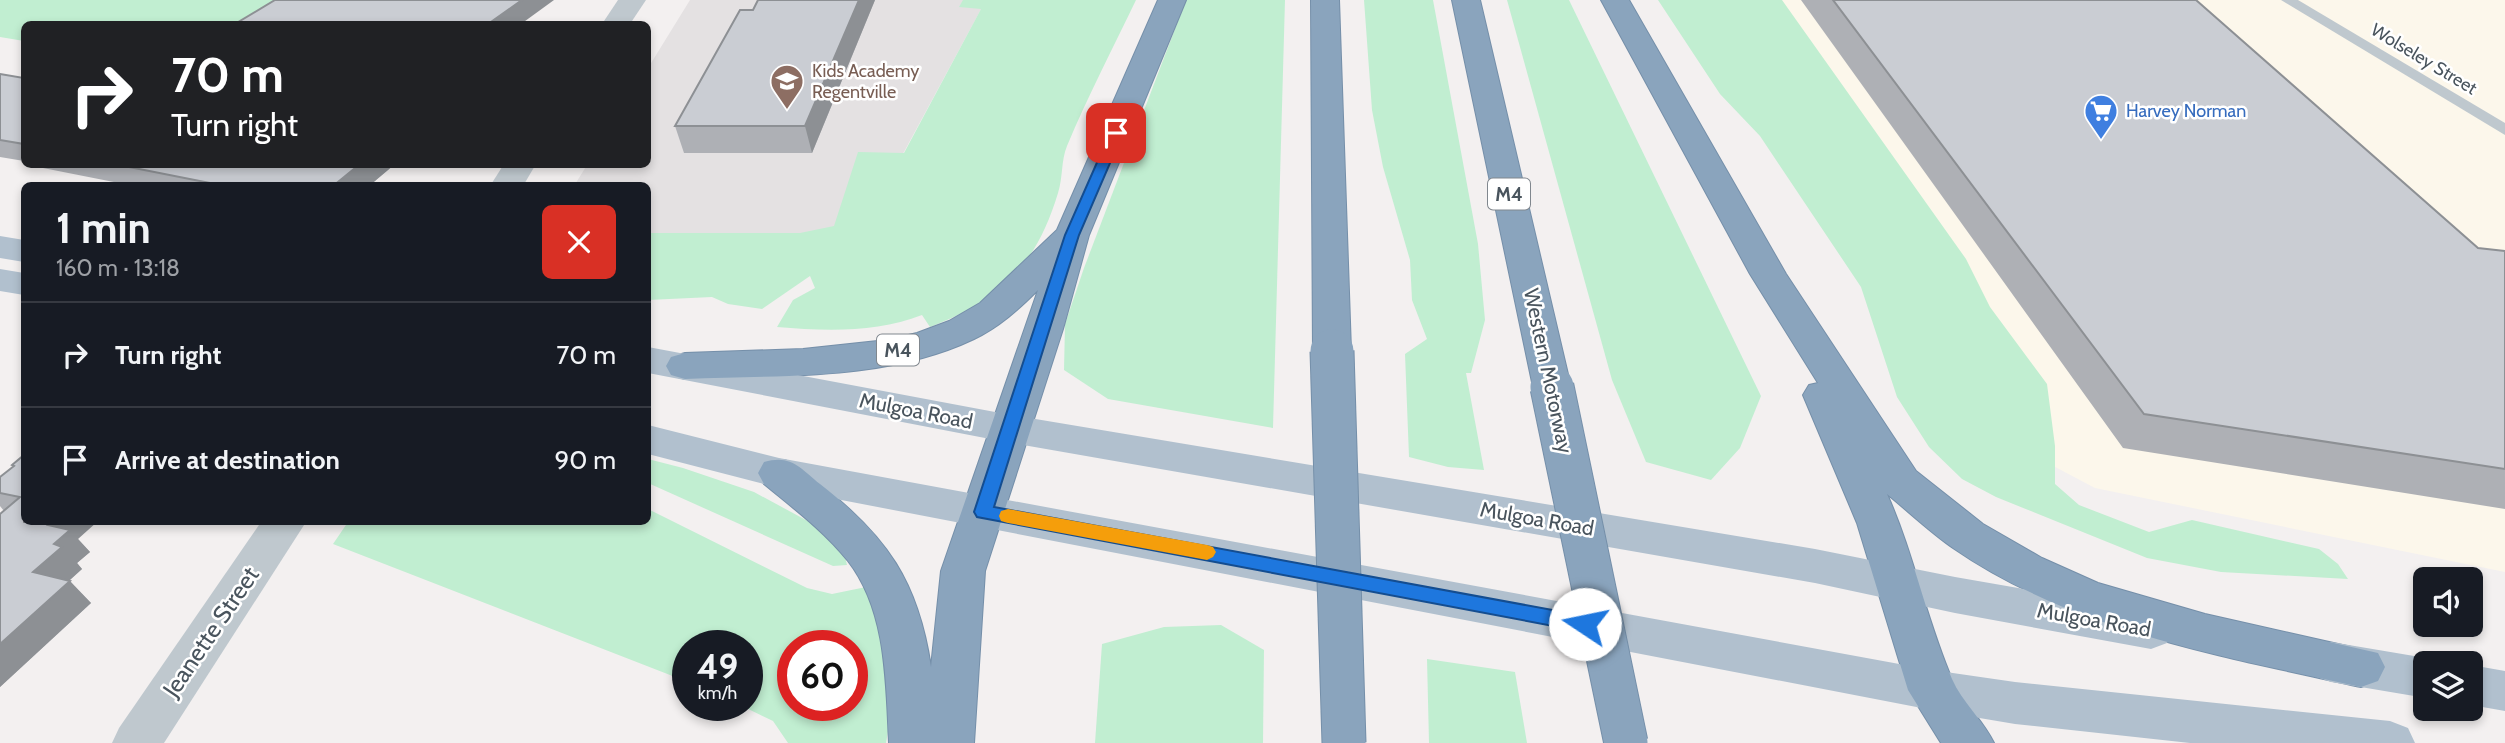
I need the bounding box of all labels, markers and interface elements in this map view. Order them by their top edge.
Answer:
street label: Wolseley Street [2367,19,2481,99]
text: 70 m [171,45,284,104]
icon: right [56,49,147,140]
place label: Kids Academy Regentville [812,60,919,103]
school or university icon: Kids Academy Regentville [768,62,806,111]
supermarket icon: Harvey Norman [2082,92,2120,141]
place label: Harvey Norman [2126,100,2246,122]
pin [1086,103,1146,163]
text: Turn right [171,105,298,144]
icon: arrive [1097,114,1135,152]
road number: M4 [1488,178,1530,210]
text: 1 min [56,202,151,254]
button: close [542,205,616,279]
text: 160 m · 13:18 [56,254,180,282]
street label: Western Motorway [1519,286,1578,456]
road number: M4 [877,334,919,366]
icon: right [56,336,94,374]
text: Turn right [115,339,221,371]
text: 70 m [556,339,616,371]
street label: Mulgoa Road [857,387,975,434]
icon: arrive [56,441,94,479]
text: Arrive at destination [115,444,340,476]
text: 90 m [554,444,616,476]
street label: Mulgoa Road [1478,496,1596,541]
street label: Jeanette Street [156,561,265,703]
map controls [2413,567,2483,721]
button: sound [2413,567,2483,637]
position arrow [1548,587,1622,661]
street label: Mulgoa Road [2035,597,2153,642]
speed limit sign: 60 [777,630,868,721]
text: 49 [697,645,738,688]
button: layers [2413,651,2483,721]
text: km/h [698,682,737,704]

